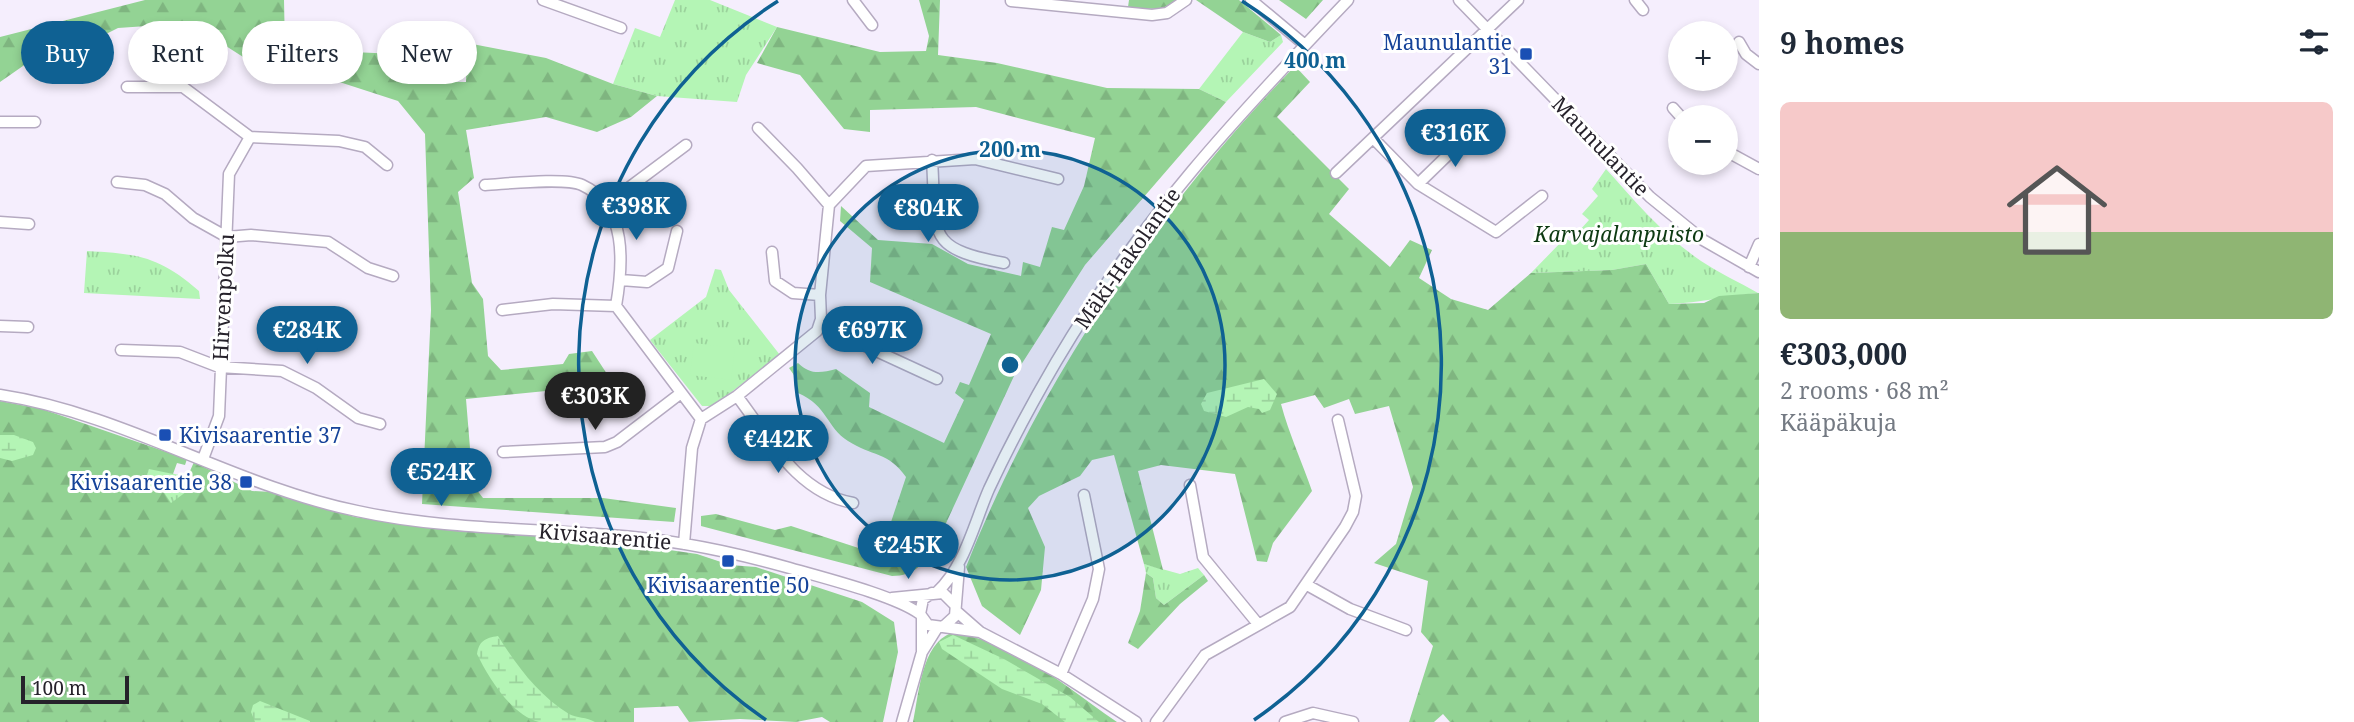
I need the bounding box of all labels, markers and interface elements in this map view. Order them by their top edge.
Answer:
chip: Buy [21,21,114,84]
chip: Rent [128,21,228,84]
chip: Filters [242,21,363,84]
chip: New [377,21,477,84]
map controls [1668,21,1738,175]
button: + [1668,21,1738,91]
text: 9 homes [1780,22,1904,63]
icon: filters [2295,23,2333,61]
place label: Maunulantie 31 [1383,28,1512,80]
text: 400 m [1284,46,1346,74]
marker: Maunulantie 31 [1518,46,1534,62]
street label: Maunulantie [1546,90,1656,202]
button: − [1668,105,1738,175]
pin: €316K [1406,110,1504,169]
text: €316K [1421,116,1489,148]
text: 200 m [979,135,1041,163]
icon: home [1994,147,2120,273]
pin: €398K [587,182,685,242]
street label: Mäki-Hakolantie [1068,182,1186,334]
pin: €804K [879,184,977,244]
text: €398K [602,189,670,221]
text: €804K [894,191,962,223]
park label: Karvajalanpuisto [1533,220,1704,248]
street label: Hirvenpolku [206,233,240,361]
pin: €284K [258,306,356,366]
pin: €697K [823,306,921,366]
text: €284K [273,313,341,345]
text: €697K [838,313,906,345]
text: €303,000 [1780,333,1907,374]
centre of rings [998,353,1022,377]
pin: €303K [546,372,644,432]
text: 2 rooms · 68 m² [1780,374,1949,406]
text: €303K [561,379,629,411]
text: Kääpäkuja [1780,406,1897,438]
pin: €442K [729,416,827,475]
place label: Kivisaarentie 37 [179,421,341,449]
text: €442K [744,422,812,454]
marker: Kivisaarentie 37 [157,427,173,443]
pin: €524K [392,448,490,508]
text: €524K [407,455,475,487]
place label: Kivisaarentie 38 [70,468,232,496]
marker: Kivisaarentie 38 [238,474,254,490]
street label: Kivisaarentie [537,516,673,556]
pin: €245K [859,522,957,581]
text: €245K [874,528,942,560]
marker: Kivisaarentie 50 [720,553,736,569]
place label: Kivisaarentie 50 [647,571,809,599]
scale bar [21,673,130,705]
text: 100 m [32,675,87,701]

